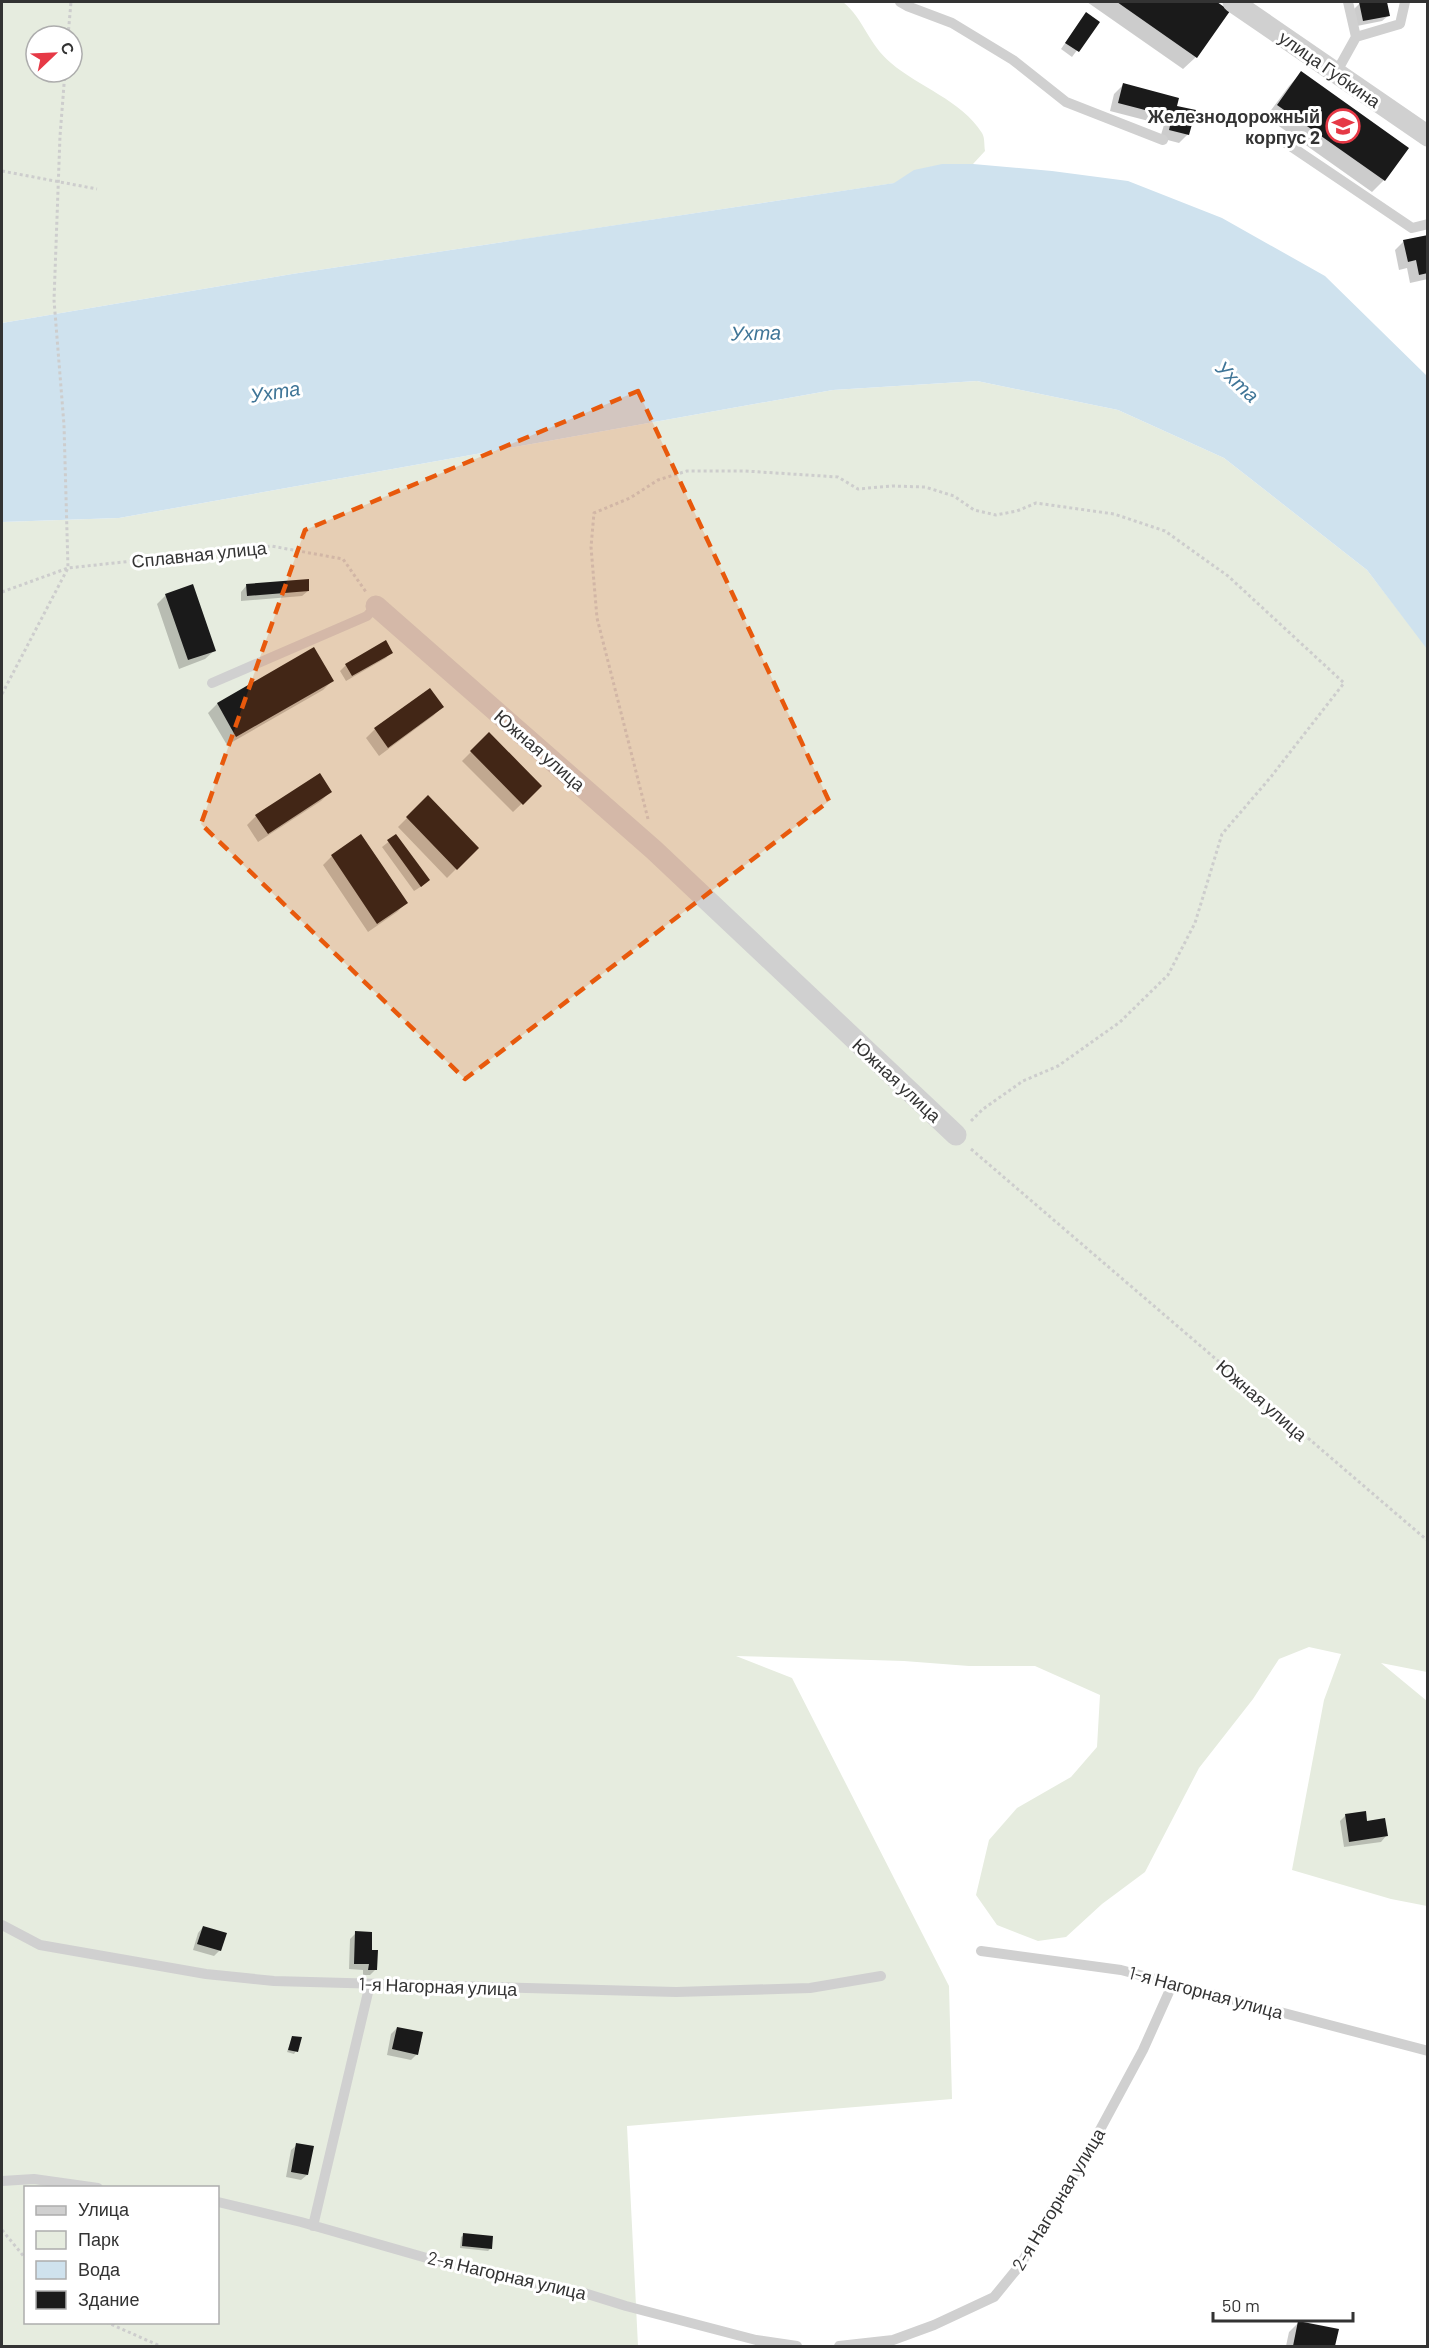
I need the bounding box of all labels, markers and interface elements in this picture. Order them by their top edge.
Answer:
north arrow [24,24,84,84]
street label: улица Губкина [1275,26,1386,113]
text: С [57,39,79,57]
place label: Железнодорожный корпус 2 [1147,105,1320,148]
school or university icon: Железнодорожный корпус 2 [1325,108,1361,144]
water label: Ухта [730,320,781,344]
water label: Ухта [1211,354,1265,407]
water label: Ухта [247,375,302,407]
street label: Сплавная улица [130,536,269,572]
street label: Южная улица [490,705,591,796]
street label: Южная улица [848,1033,947,1127]
street label: Южная улица [1212,1355,1313,1446]
street label: 1-я Нагорная улица [1126,1961,1286,2023]
street label: 1-я Нагорная улица [358,1972,519,2000]
street label: 2-я Нагорная улица [1007,2123,1110,2274]
legend [24,2186,219,2324]
text: Улица [78,2198,130,2220]
text: Парк [78,2228,119,2250]
street label: 2-я Нагорная улица [426,2246,589,2304]
text: Вода [78,2258,121,2280]
scale bar [1213,2285,1352,2323]
text: Здание [78,2288,139,2310]
text: 50 m [1222,2294,1260,2316]

